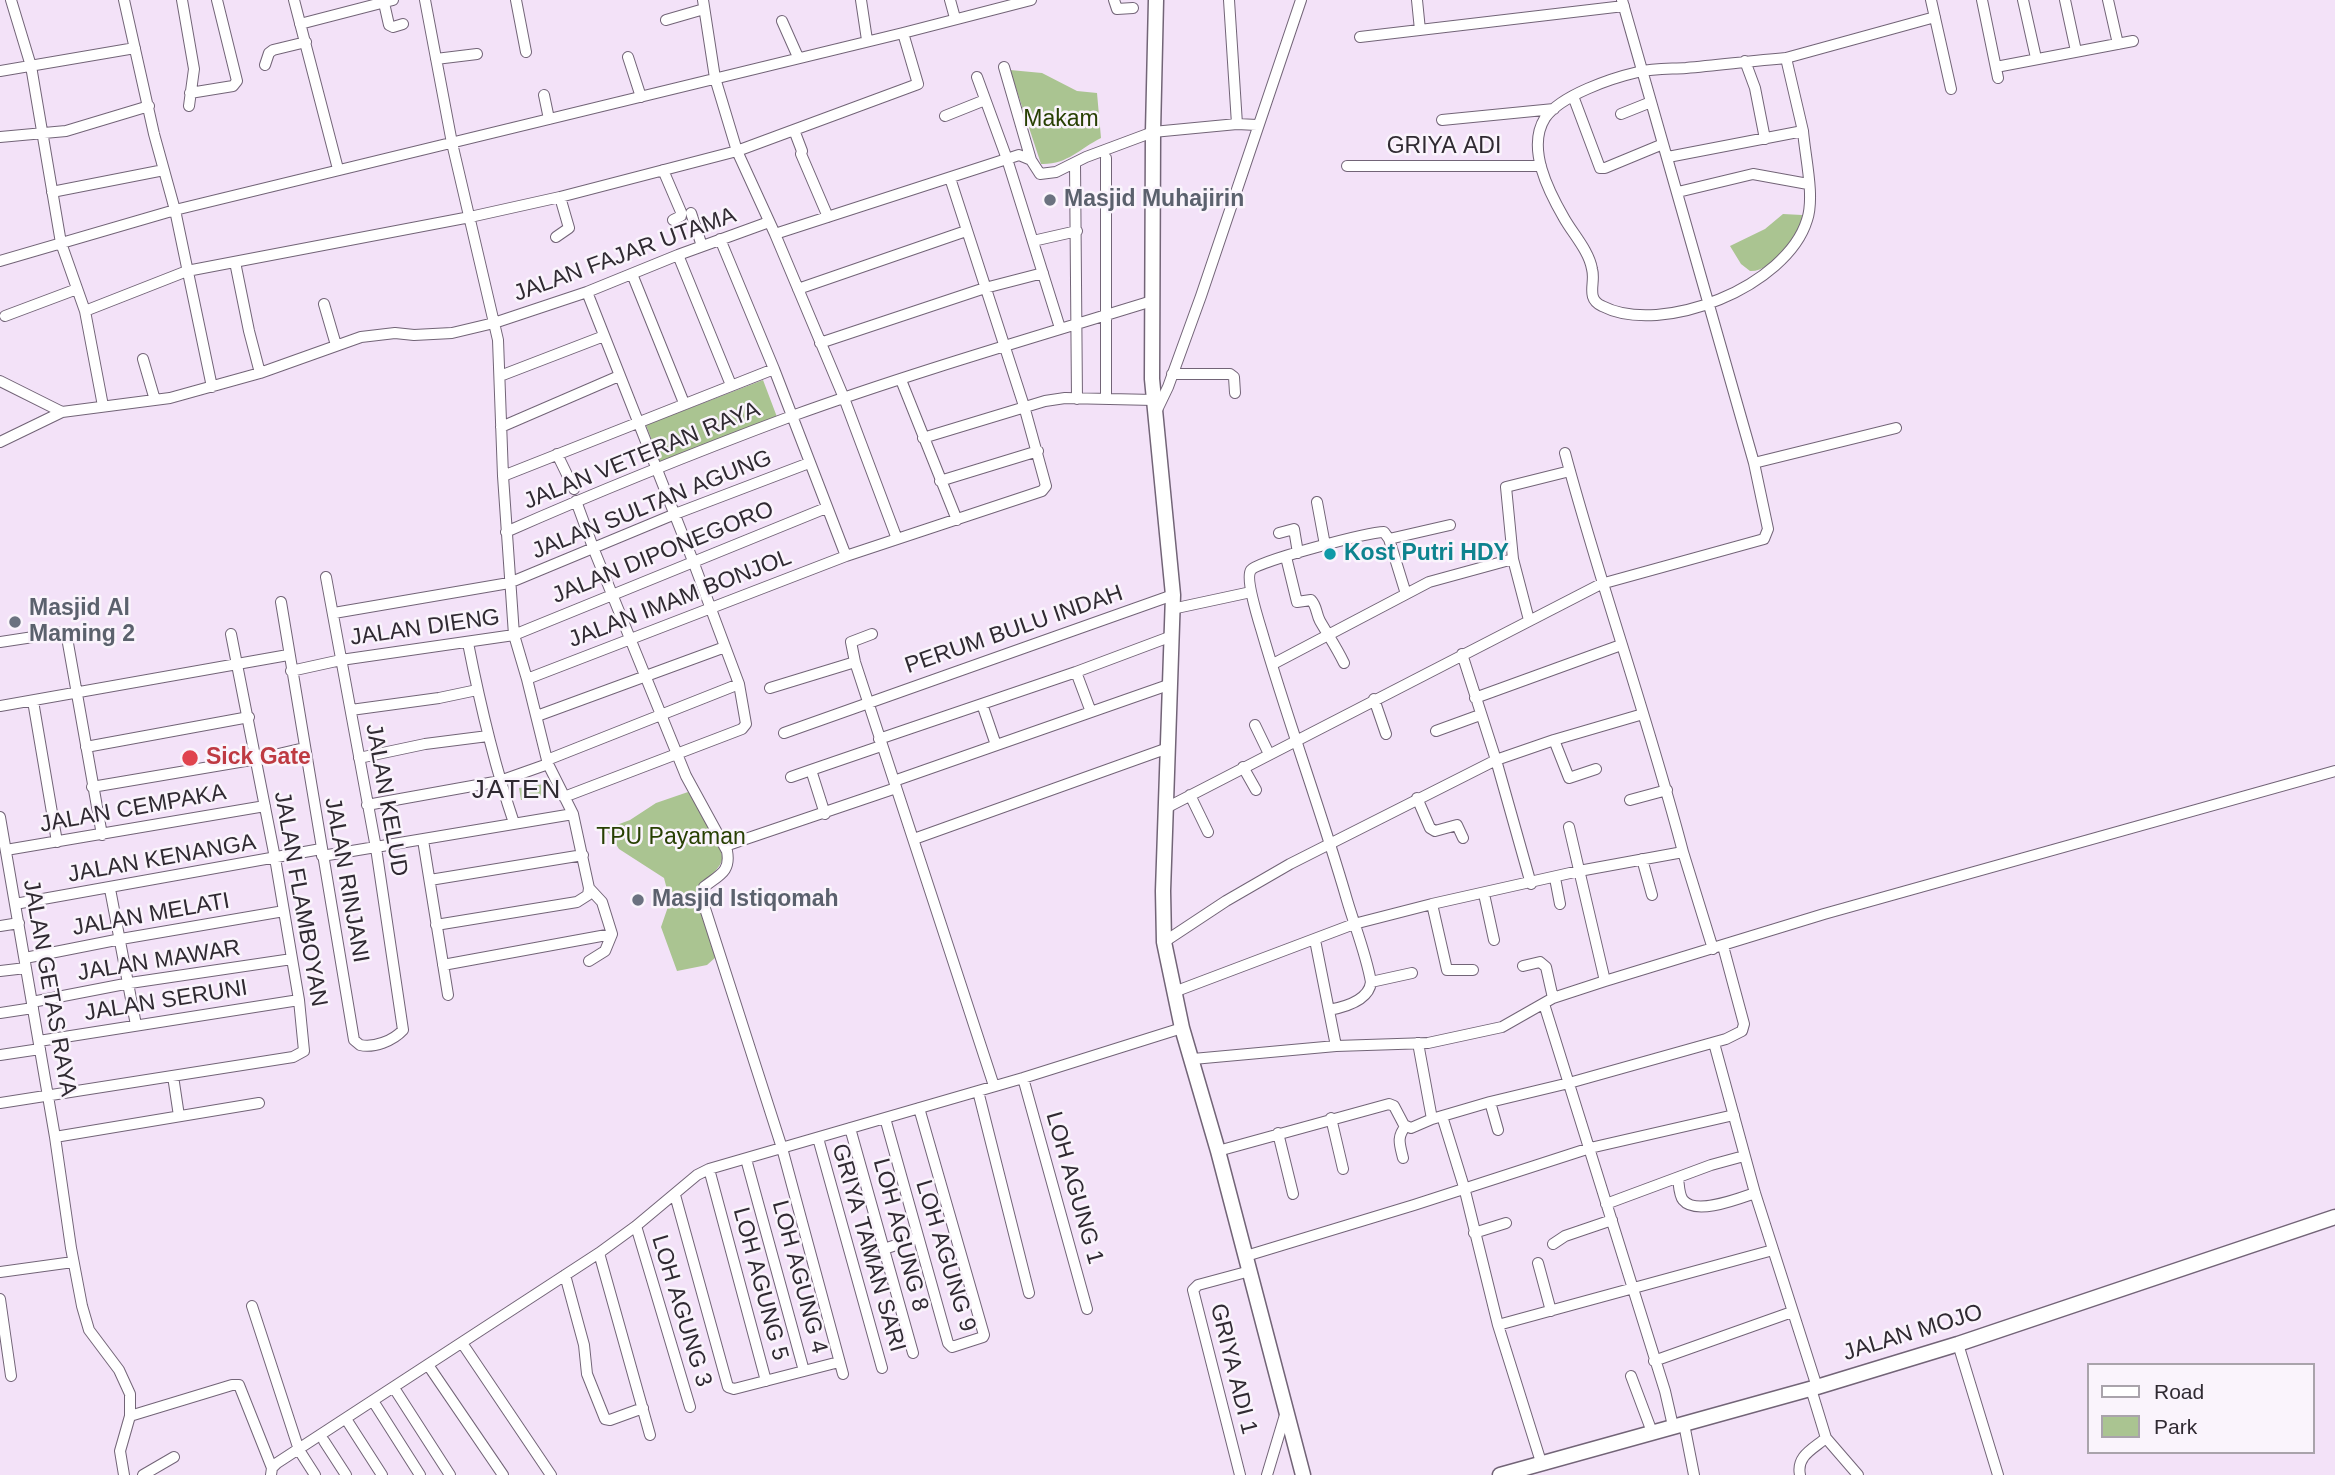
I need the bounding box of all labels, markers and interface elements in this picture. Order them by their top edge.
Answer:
park label: Makam [1023,106,1099,134]
street label: GRIYA ADI [1387,133,1501,161]
place label: Masjid Muhajirin [1064,186,1244,214]
marker: Masjid Muhajirin [1042,192,1058,208]
street label: JALAN FAJAR UTAMA [510,202,740,308]
street label: JALAN VETERAN RAYA [520,396,764,516]
street label: JALAN SULTAN AGUNG [528,444,776,566]
street label: JALAN DIPONEGORO [548,496,778,610]
place label: Kost Putri HDY [1344,540,1509,568]
street label: JALAN IMAM BONJOL [565,544,795,654]
marker: Kost Putri HDY [1322,546,1338,562]
street label: PERUM BULU INDAH [901,580,1127,680]
place label: Masjid Al Maming 2 [29,595,135,649]
street label: JALAN DIENG [348,604,502,652]
marker: Masjid Al Maming 2 [7,614,23,630]
street label: JALAN KELUD [359,721,413,879]
place label: Sick Gate [206,744,311,772]
marker: Sick Gate [180,748,200,768]
district label: JATEN [472,775,562,807]
street label: JALAN CEMPAKA [38,779,228,839]
street label: JALAN FLAMBOYAN [267,789,333,1009]
street label: JALAN RINJANI [318,795,374,965]
park label: TPU Payaman [596,824,746,852]
street label: JALAN KENANGA [66,829,258,889]
street label: JALAN GETAS RAYA [16,877,82,1099]
place label: Masjid Istiqomah [652,886,839,914]
street label: JALAN MELATI [70,888,232,942]
marker: Masjid Istiqomah [630,892,646,908]
street label: JALAN MAWAR [76,935,242,987]
street label: JALAN SERUNI [82,974,250,1028]
street label: LOH AGUNG 1 [1039,1109,1109,1267]
street label: GRIYA TAMAN SARI [825,1141,911,1355]
street label: LOH AGUNG 8 [866,1156,934,1314]
street label: LOH AGUNG 9 [909,1177,981,1335]
street label: LOH AGUNG 4 [765,1198,833,1356]
street label: LOH AGUNG 5 [726,1205,794,1363]
street label: LOH AGUNG 3 [645,1232,717,1390]
street label: JALAN MOJO [1840,1299,1986,1367]
street label: GRIYA ADI 1 [1203,1301,1263,1437]
legend [2086,1363,2314,1454]
text: Road [2154,1380,2204,1403]
text: Park [2154,1415,2197,1438]

